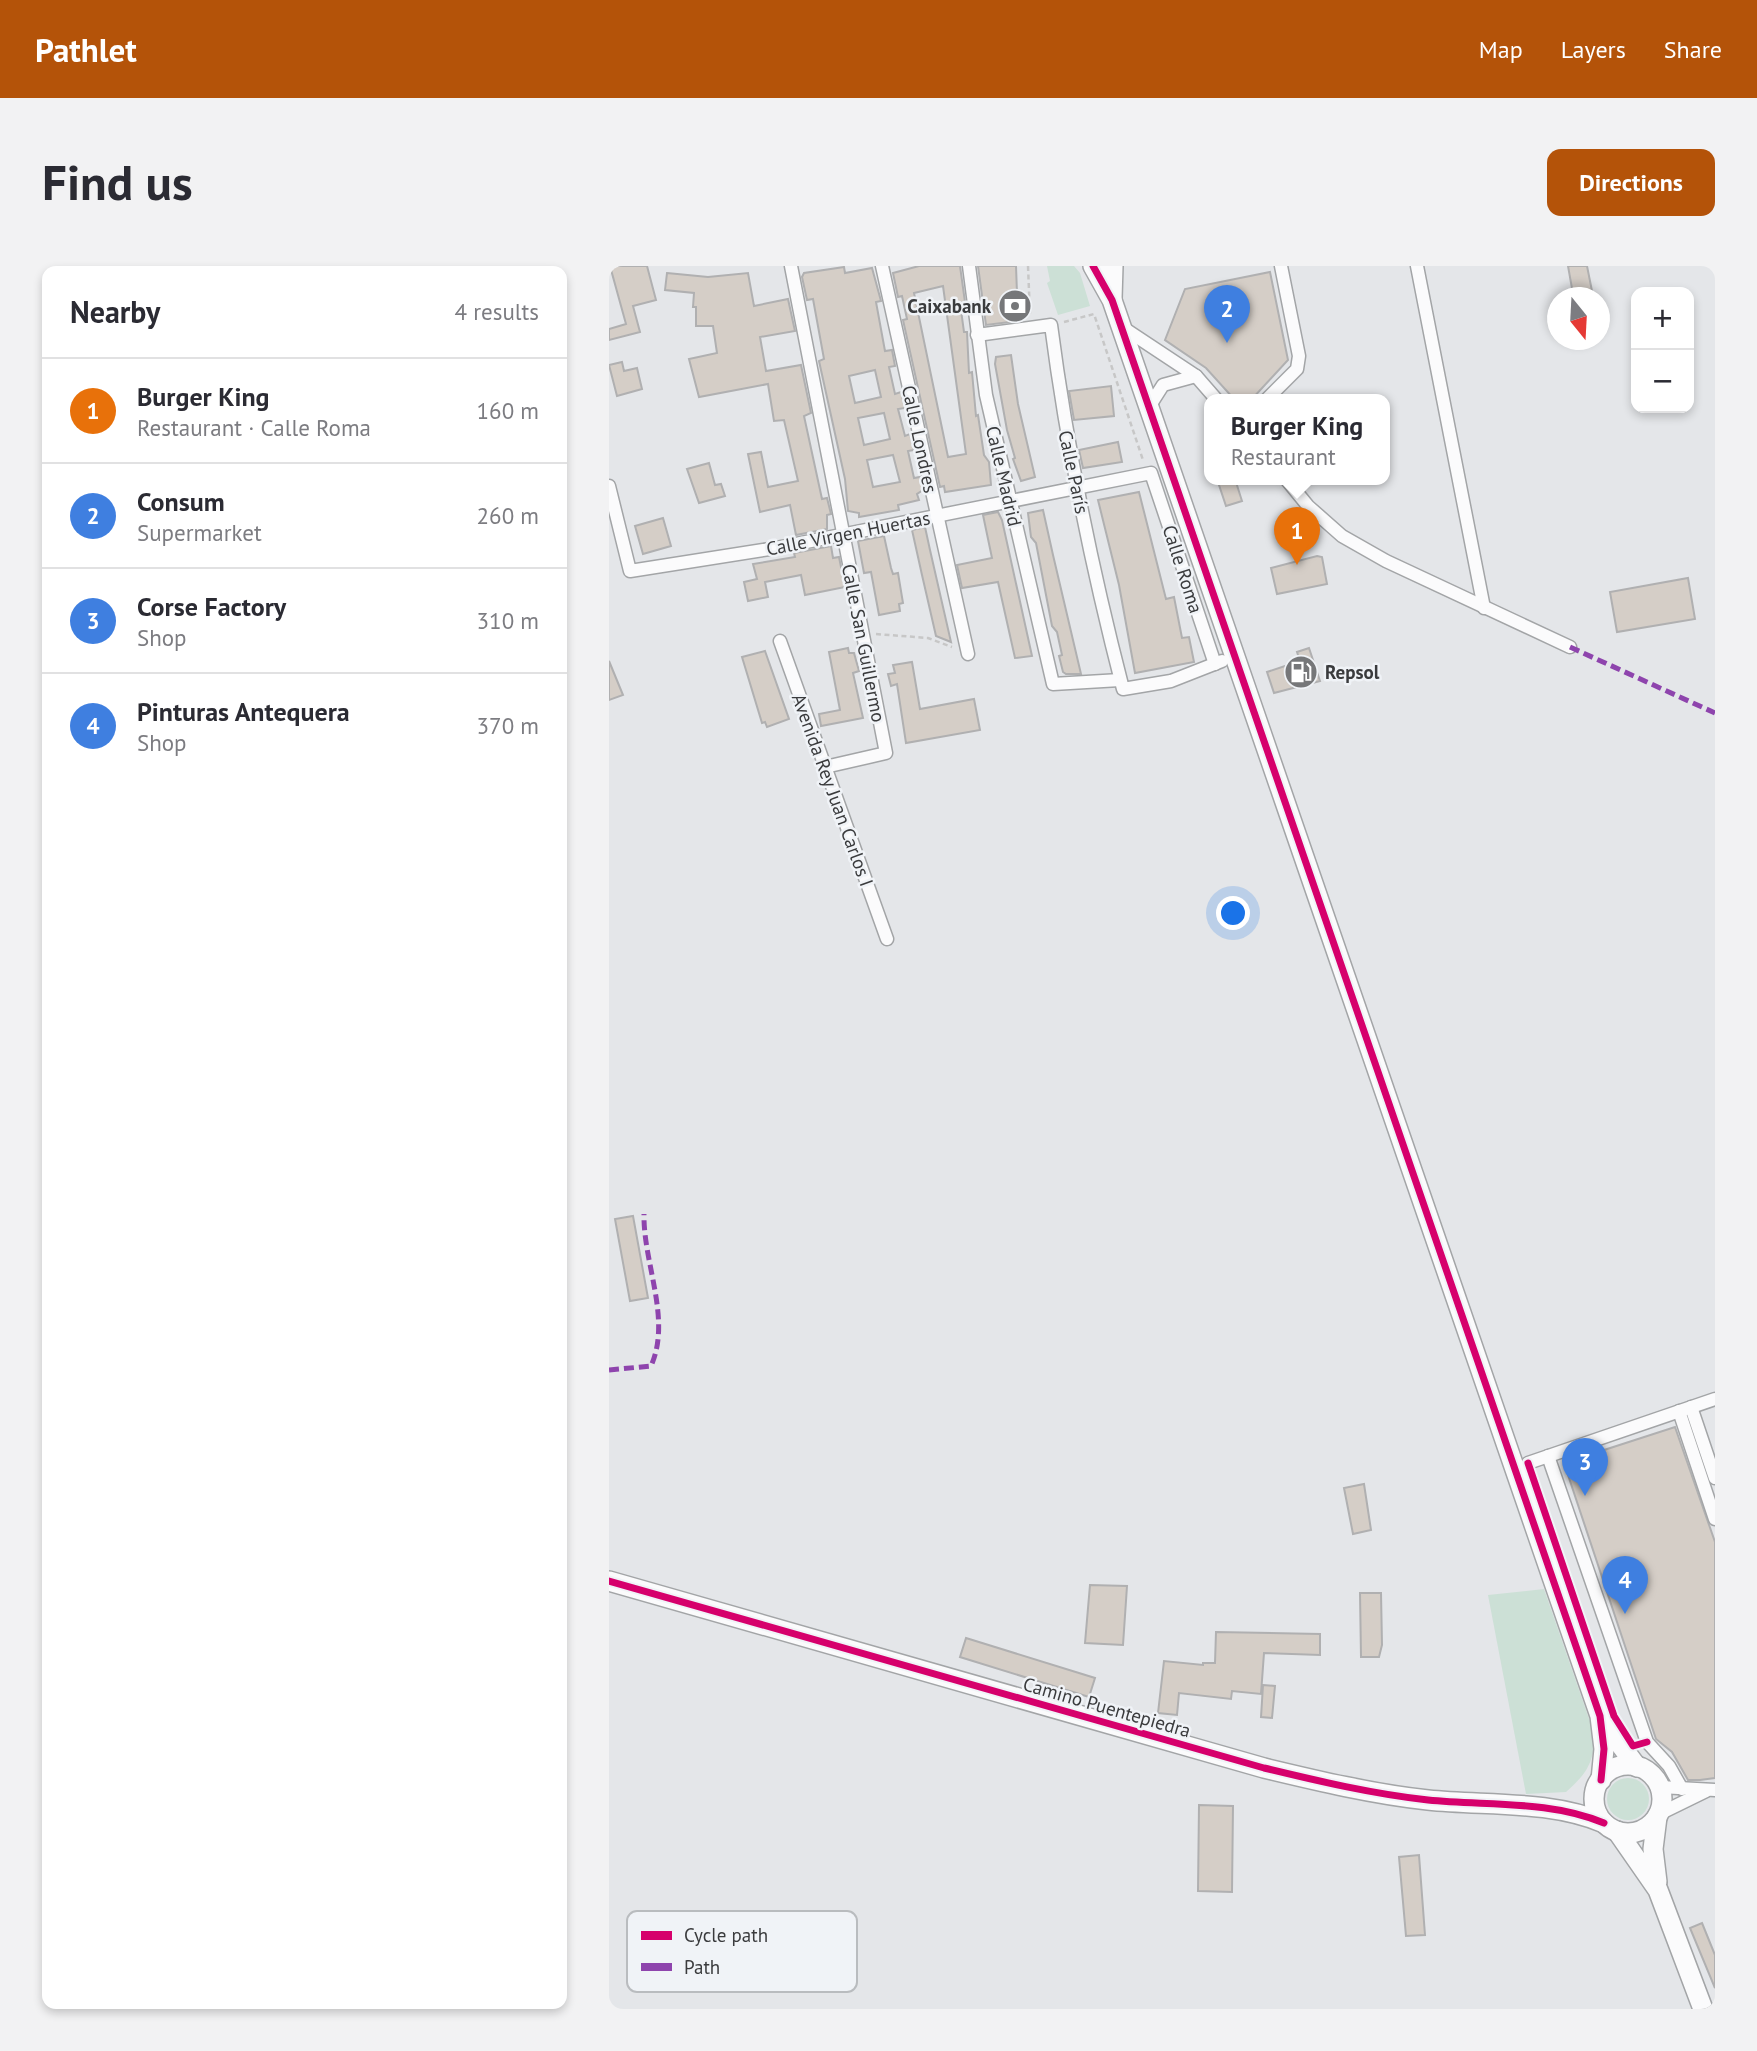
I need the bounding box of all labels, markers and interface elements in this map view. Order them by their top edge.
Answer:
text: Pathlet [35,28,137,71]
text: Map [1479,34,1523,65]
text: Layers [1561,34,1626,65]
text: Share [1664,34,1722,65]
button: Directions [1547,149,1715,216]
text: Find us [42,150,193,214]
pin: 2 [1204,285,1250,343]
bank icon: Caixabank [996,287,1034,325]
north arrow [1547,287,1610,350]
map controls [1631,287,1694,413]
button: + [1631,287,1694,350]
text: Nearby [70,292,160,331]
place label: Caixabank [907,294,992,318]
text: 4 results [455,297,539,326]
button: − [1631,350,1694,413]
text: Burger King [137,380,270,413]
street label: Calle Londres [897,383,943,495]
popup [1204,394,1390,485]
text: 1 [86,396,100,425]
text: 160 m [477,396,539,425]
text: Burger King [1231,409,1363,442]
text: Restaurant · Calle Roma [137,413,371,442]
street label: Calle Madrid [981,423,1027,529]
street label: Calle París [1053,428,1095,516]
text: Restaurant [1231,442,1336,471]
text: Consum [137,485,225,518]
text: 2 [86,501,100,530]
text: 260 m [477,501,539,530]
street label: Calle Virgen Huertas [764,505,932,561]
pin: 1 [1274,507,1320,565]
text: Supermarket [137,518,262,547]
street label: Calle Roma [1157,522,1209,616]
street label: Calle San Guillermo [837,562,891,724]
text: Corse Factory [137,590,286,623]
text: 3 [86,606,100,635]
text: 310 m [477,606,539,635]
text: Shop [137,623,187,652]
fuel station icon: Repsol [1282,653,1320,691]
place label: Repsol [1325,660,1380,684]
street label: Avenida Rey Juan Carlos I [787,690,879,890]
text: Pinturas Antequera [137,695,350,728]
text: 4 [86,711,100,740]
text: 370 m [477,711,539,740]
text: Shop [137,728,187,757]
your location [1216,896,1250,930]
pin: 3 [1562,1438,1608,1496]
pin: 4 [1602,1556,1648,1614]
street label: Camino Puentepiedra [1020,1672,1194,1742]
legend [627,1911,857,1992]
text: Cycle path [684,1923,768,1947]
text: Path [684,1955,720,1979]

